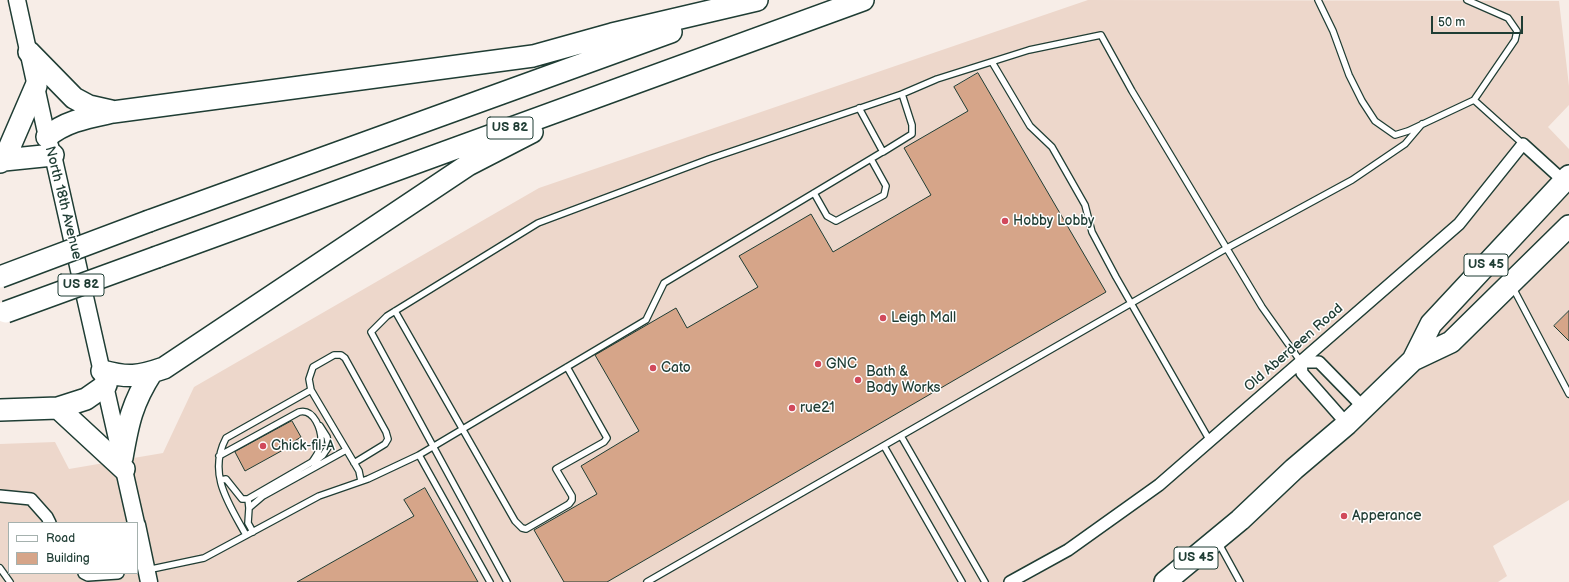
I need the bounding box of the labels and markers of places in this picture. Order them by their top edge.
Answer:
place label: Hobby Lobby [1013,213,1094,229]
marker: Hobby Lobby [1000,216,1010,226]
place label: Leigh Mall [891,310,956,326]
marker: Leigh Mall [878,313,888,323]
place label: GNC [826,356,857,372]
marker: GNC [813,359,823,369]
place label: Cato [661,360,691,376]
marker: Cato [648,363,658,373]
place label: Bath & Body Works [866,364,940,396]
marker: Bath & Body Works [853,375,863,385]
place label: rue21 [800,400,835,416]
marker: rue21 [787,403,797,413]
place label: Chick-fil-A [271,438,335,454]
marker: Chick-fil-A [258,441,268,451]
place label: Apperance [1352,508,1421,524]
marker: Apperance [1339,511,1349,521]

